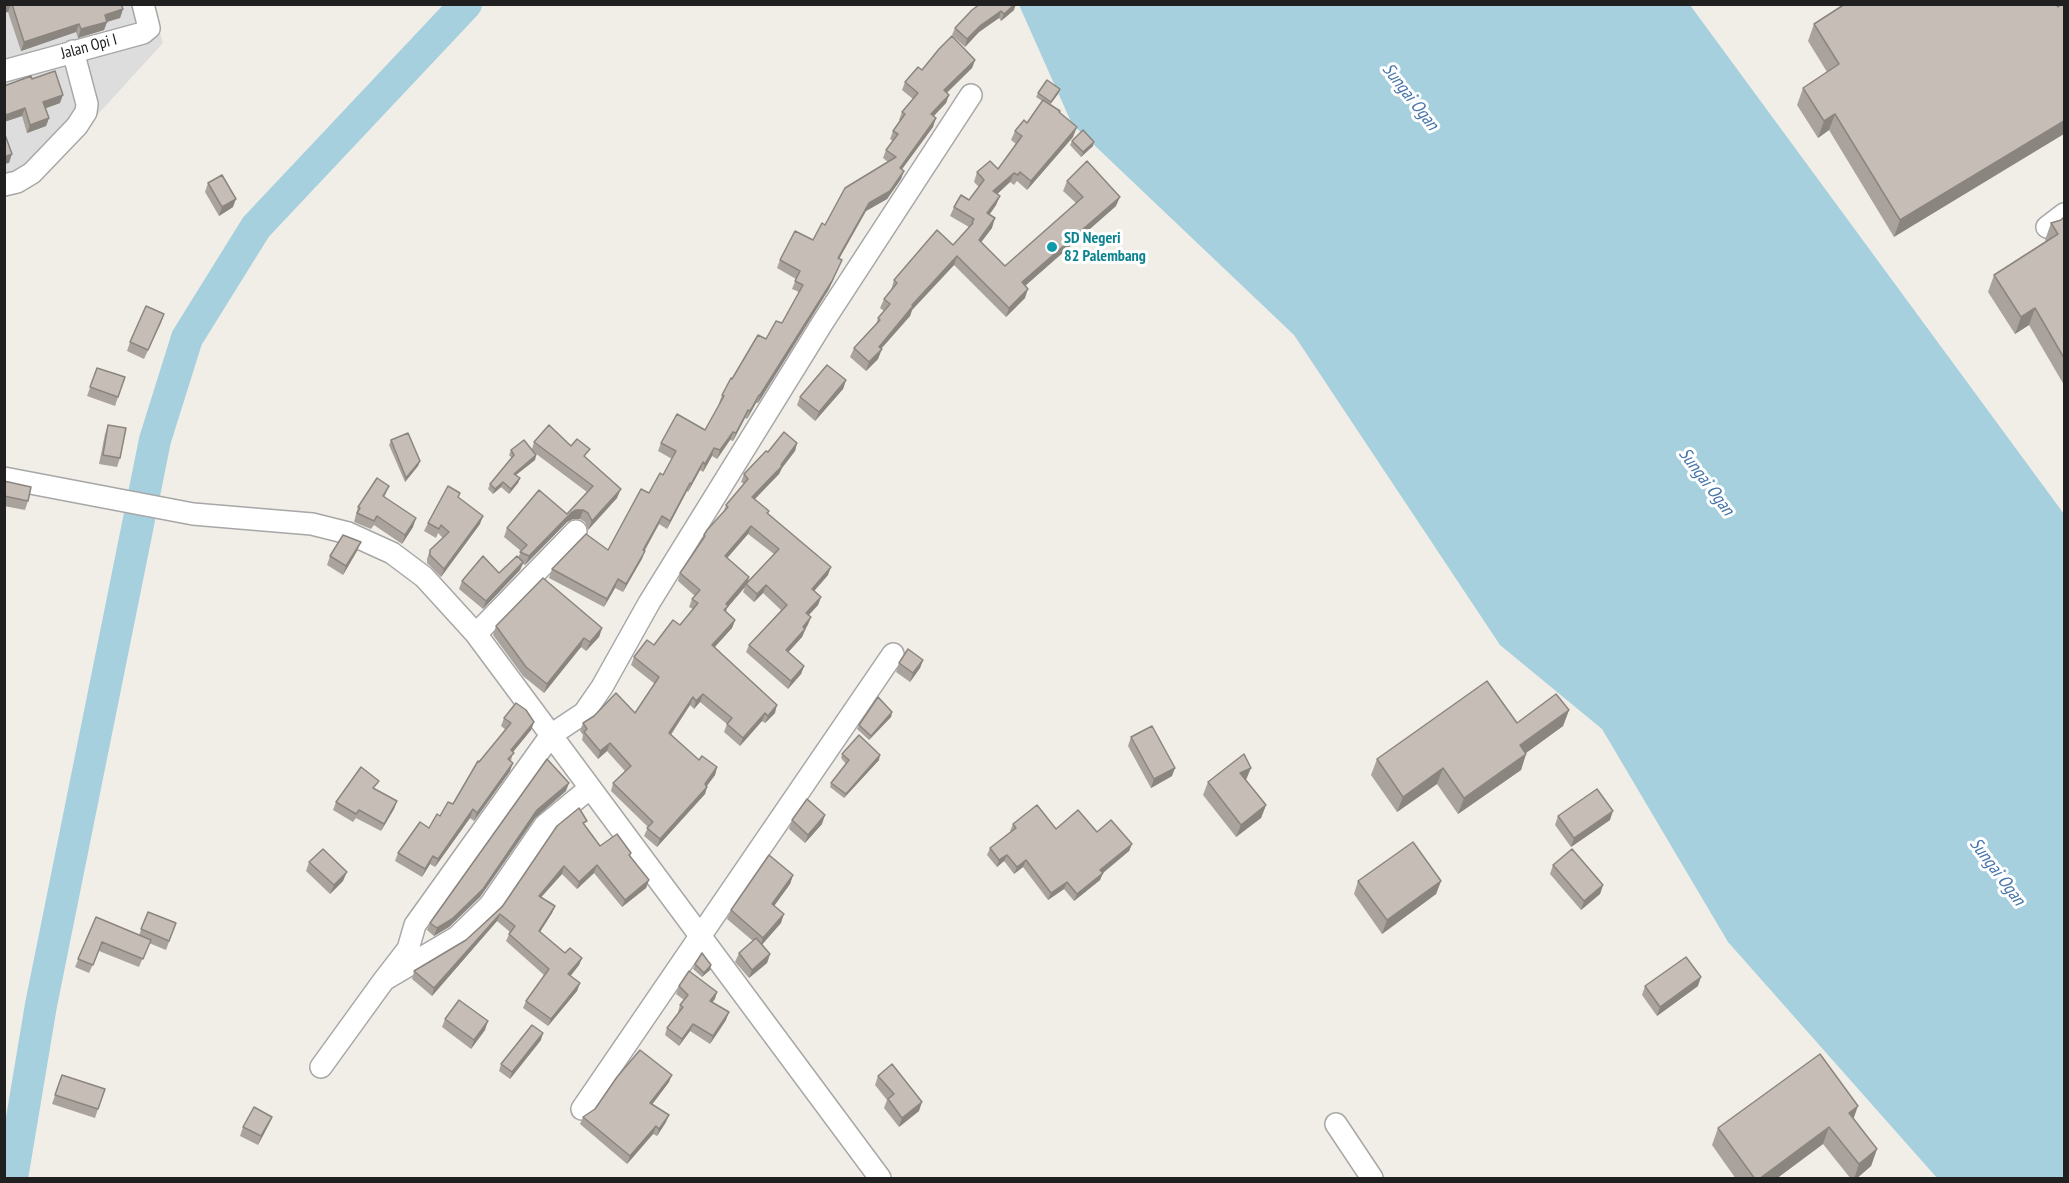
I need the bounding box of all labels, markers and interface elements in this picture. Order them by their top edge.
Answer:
street label: Jalan Opi I [59,30,119,64]
water label: Sungai Ogan [1377,59,1443,135]
place label: SD Negeri 82 Palembang [1064,228,1146,266]
marker: SD Negeri 82 Palembang [1045,240,1059,254]
water label: Sungai Ogan [1674,444,1738,520]
water label: Sungai Ogan [1965,834,2029,910]

